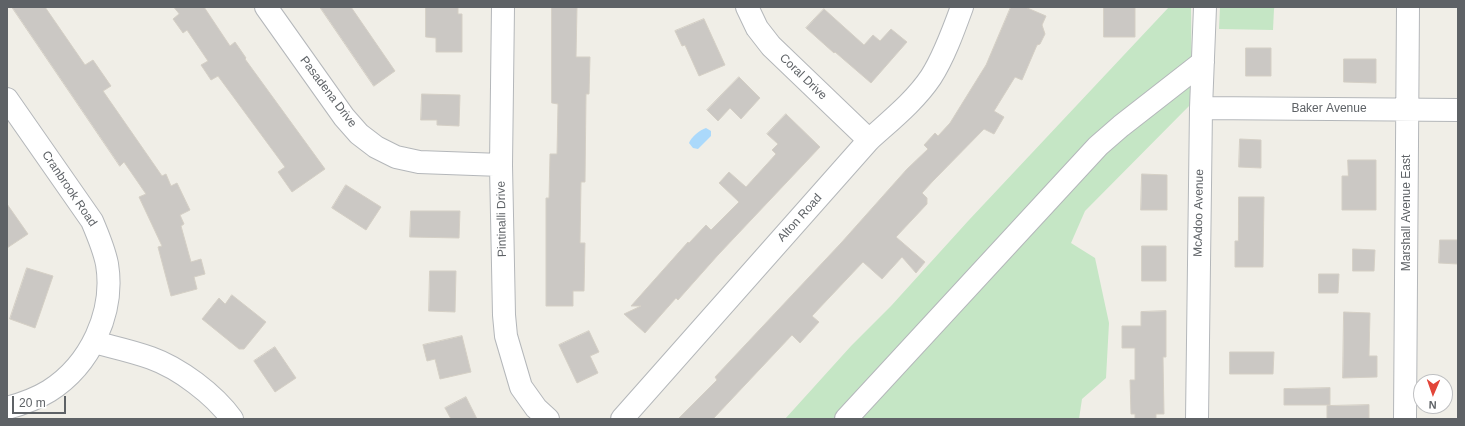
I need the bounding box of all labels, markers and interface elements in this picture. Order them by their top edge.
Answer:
street label: Coral Drive [776,51,830,103]
street label: Pasadena Drive [297,54,359,130]
street label: Baker Avenue [1291,102,1367,116]
street label: Cranbrook Road [38,148,100,230]
street label: Marshall Avenue East [1400,155,1414,271]
street label: McAdoo Avenue [1191,169,1207,257]
street label: Pintinalli Drive [494,181,510,257]
street label: Alton Road [775,191,825,245]
north arrow [1413,374,1453,414]
scale bar [14,388,68,414]
text: 20 m [19,396,46,410]
text: N [1428,399,1437,411]

